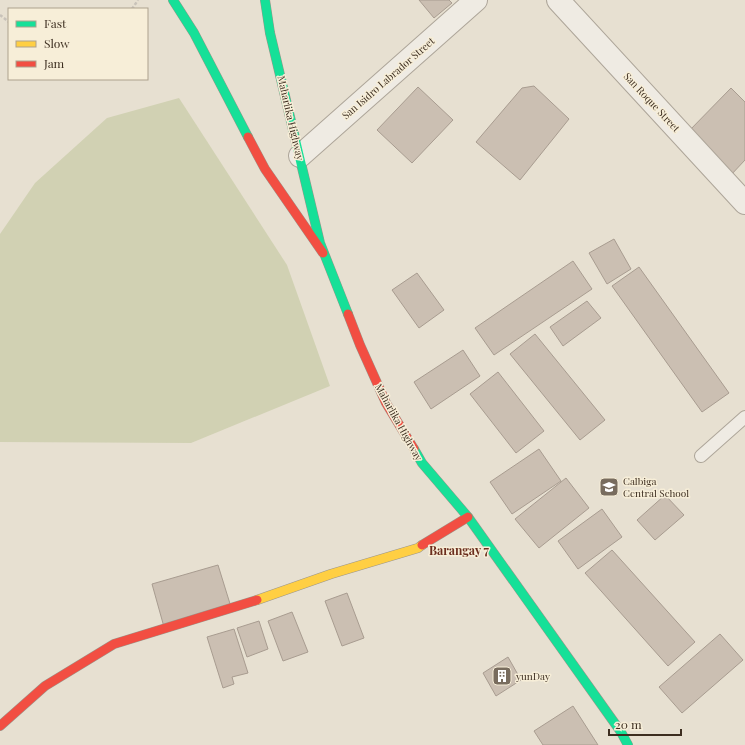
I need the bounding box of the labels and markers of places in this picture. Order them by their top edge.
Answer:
place label: Calbiga Central School [623,474,689,500]
school or university icon: Calbiga Central School [598,476,620,498]
building icon: yunDay [491,665,513,687]
place label: yunDay [515,669,550,683]

